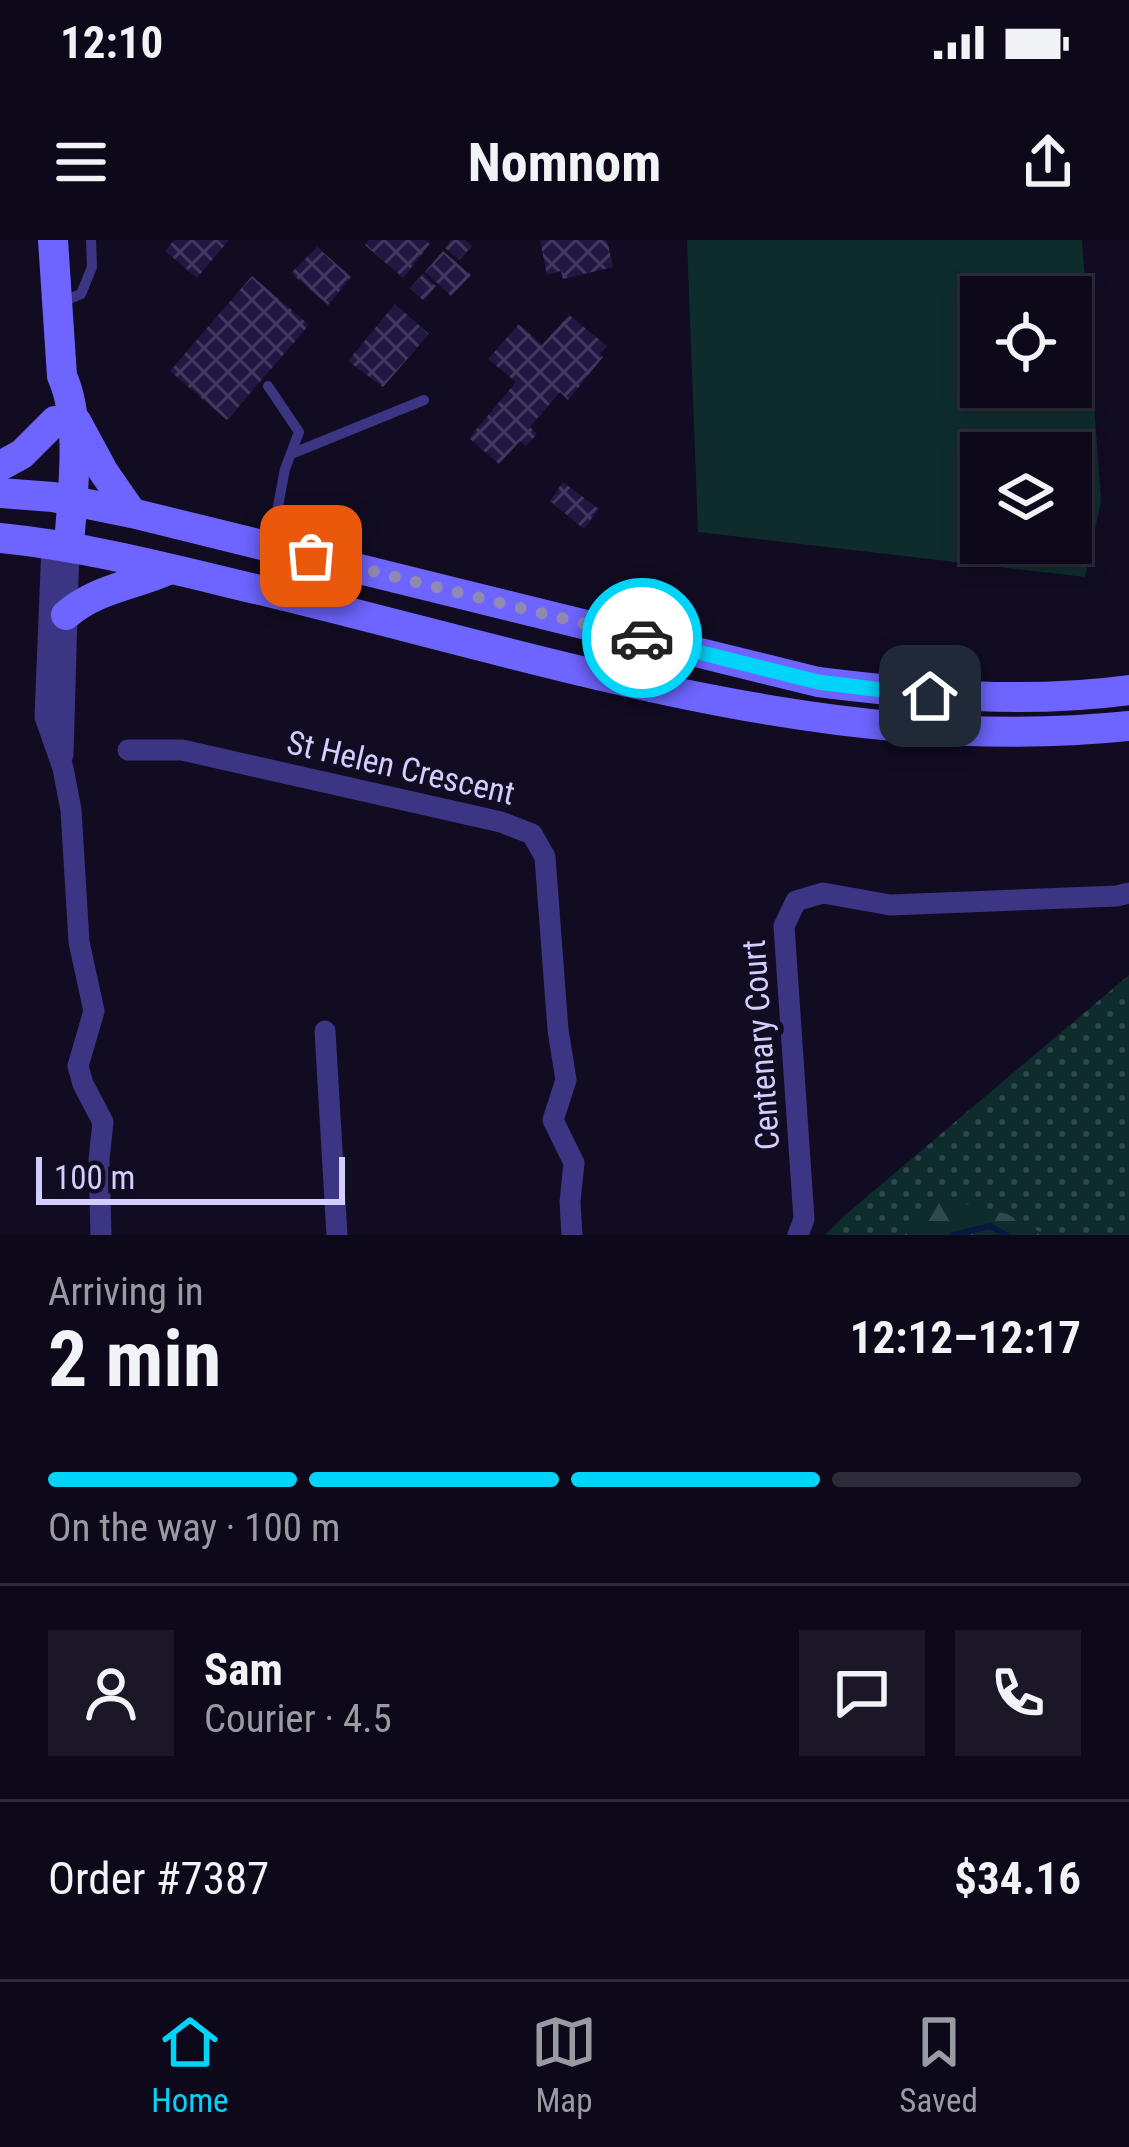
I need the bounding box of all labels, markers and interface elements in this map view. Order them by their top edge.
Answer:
text: 12:10 [60,16,163,69]
icon: menu [48,129,114,195]
icon: share [1015,129,1081,195]
text: Nomnom [468,131,661,194]
map controls [960,276,1092,564]
button: locate [960,276,1092,408]
button: layers [960,432,1092,564]
pin [260,505,362,607]
icon: bag [278,523,344,589]
courier [582,578,702,698]
icon: car [609,605,675,671]
pin [879,645,981,747]
icon: home [897,663,963,729]
street label: St Helen Crescent [283,722,519,813]
street label: Centenary Court [734,939,787,1151]
scale bar [36,1151,345,1204]
text: 100 m [54,1158,135,1197]
text: Arriving in [48,1269,204,1315]
text: 12:12–12:17 [850,1311,1081,1364]
text: 2 min [48,1314,221,1405]
text: On the way · 100 m [48,1505,340,1551]
button: person [48,1630,174,1756]
button: chat [799,1630,925,1756]
button: phone [955,1630,1081,1756]
text: Sam [204,1643,283,1696]
text: Courier · 4.5 [204,1696,392,1742]
text: Order #7387 [48,1852,269,1905]
text: $34.16 [954,1852,1081,1905]
tab: Home [151,2009,229,2120]
tab: Map [531,2009,597,2120]
tab: Saved [899,2009,978,2120]

